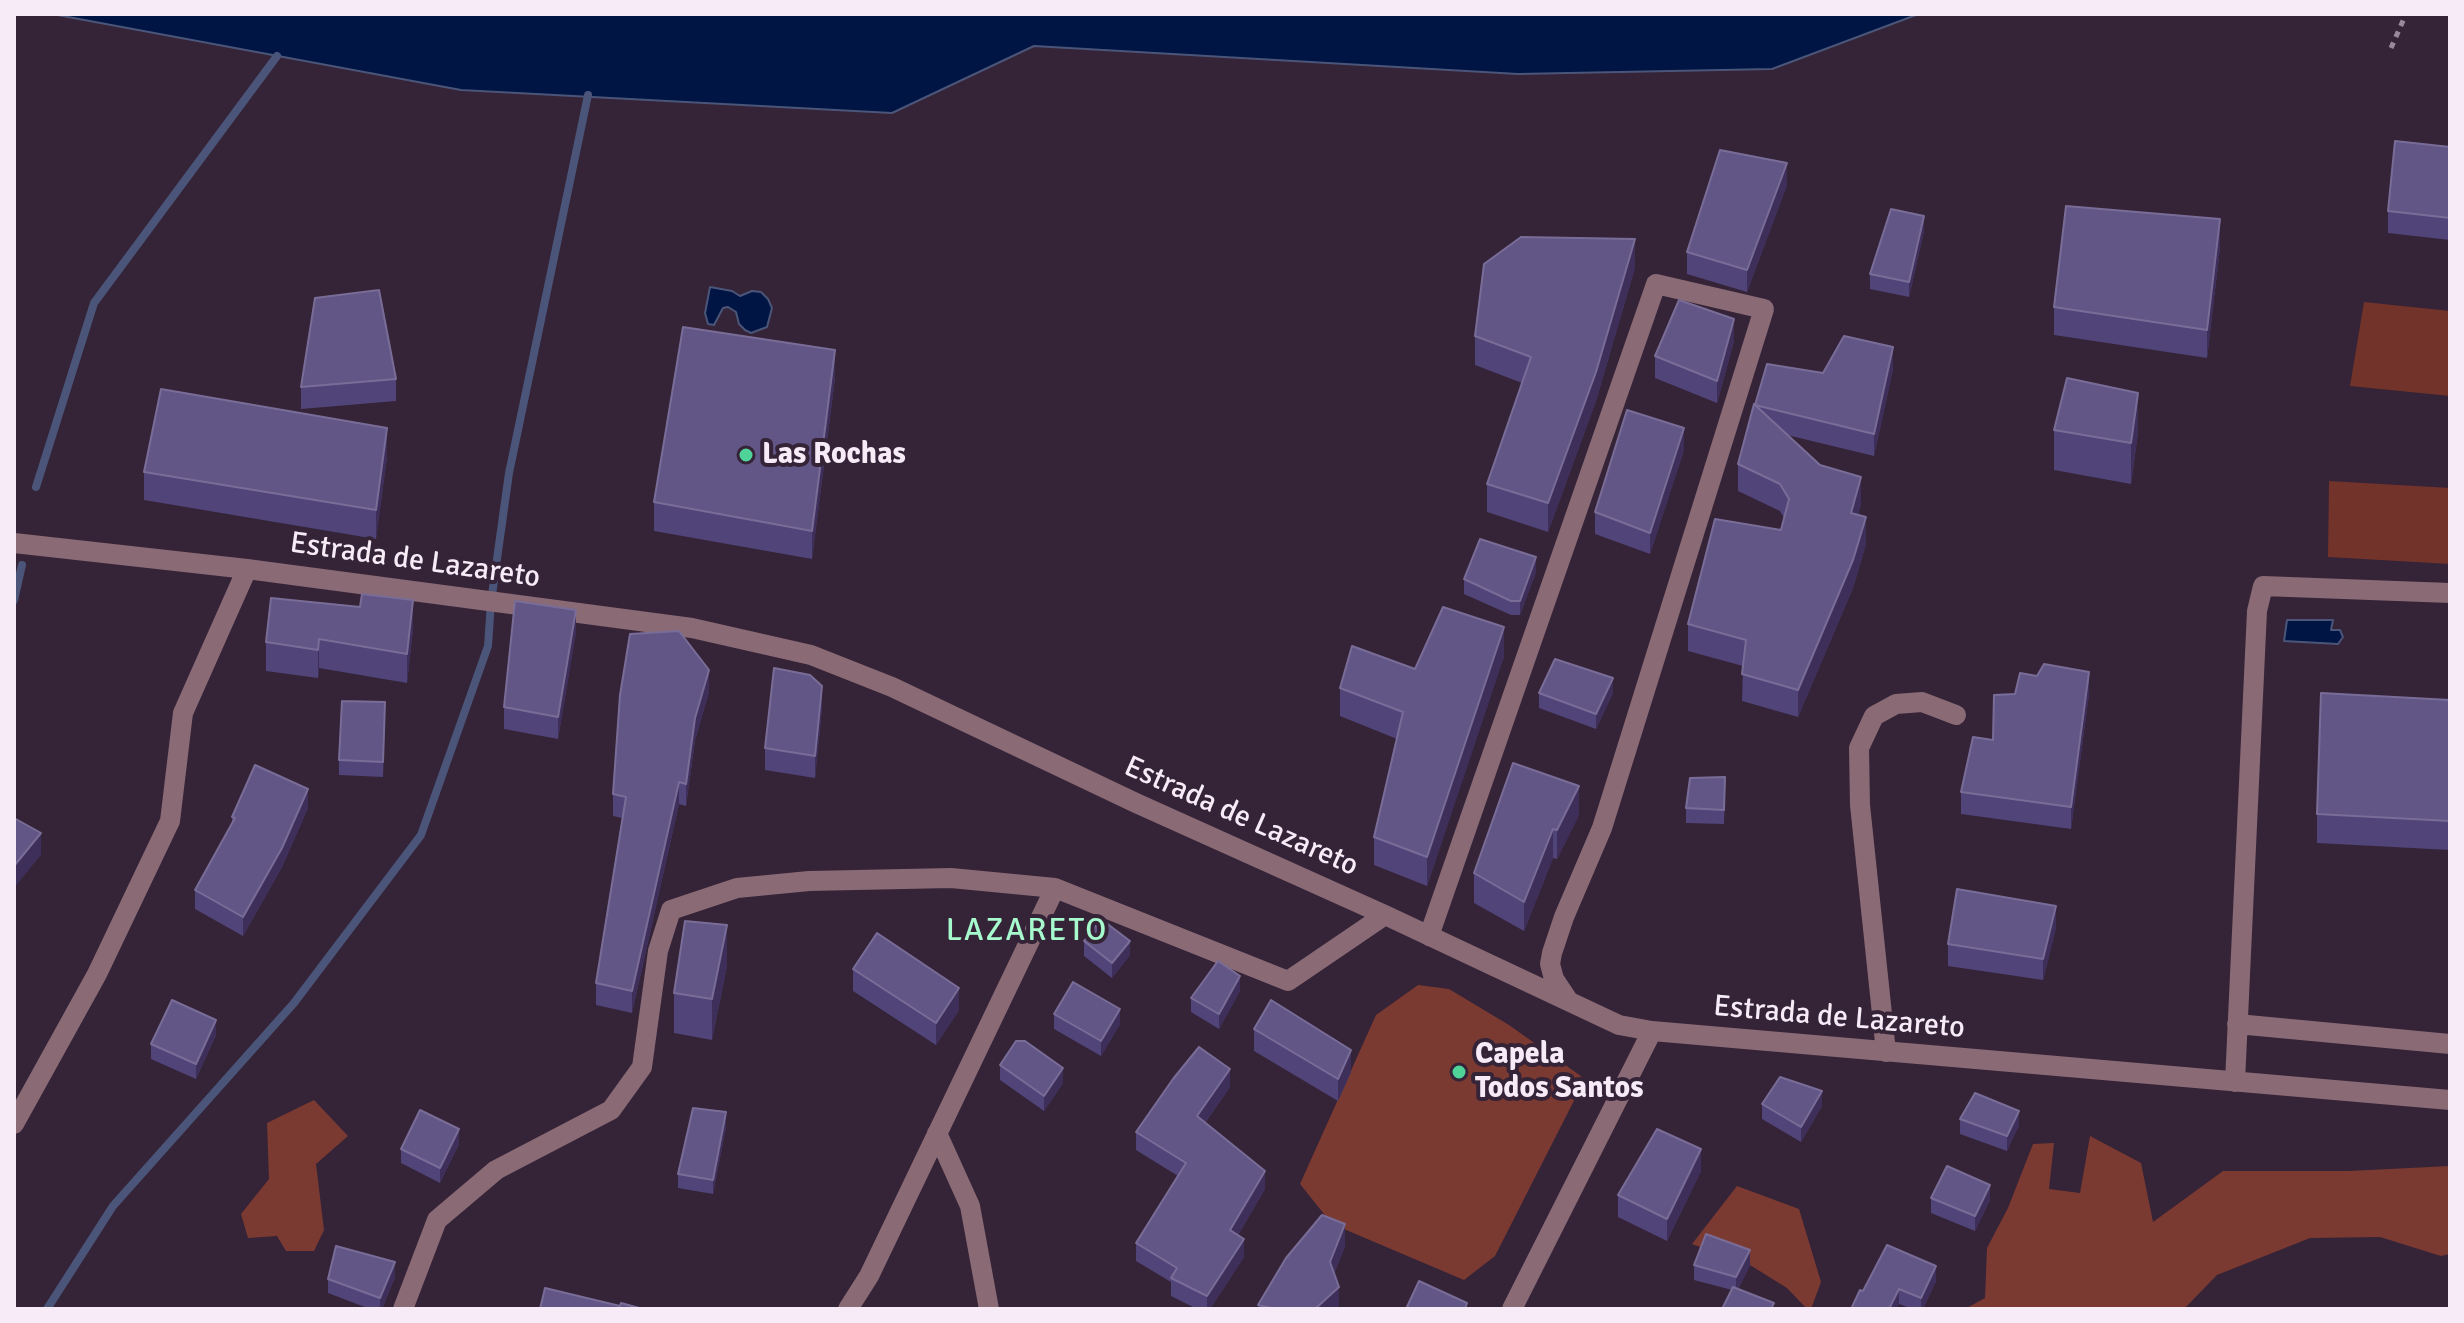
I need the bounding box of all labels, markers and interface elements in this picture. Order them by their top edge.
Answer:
place label: Las Rochas [762,437,906,473]
marker: Las Rochas [737,446,755,464]
street label: Estrada de Lazareto [288,526,542,596]
street label: Estrada de Lazareto [1118,749,1364,885]
district label: LAZARETO [946,913,1108,951]
street label: Estrada de Lazareto [1712,989,1966,1047]
place label: Capela Todos Santos [1475,1037,1644,1108]
marker: Capela Todos Santos [1450,1063,1468,1081]

